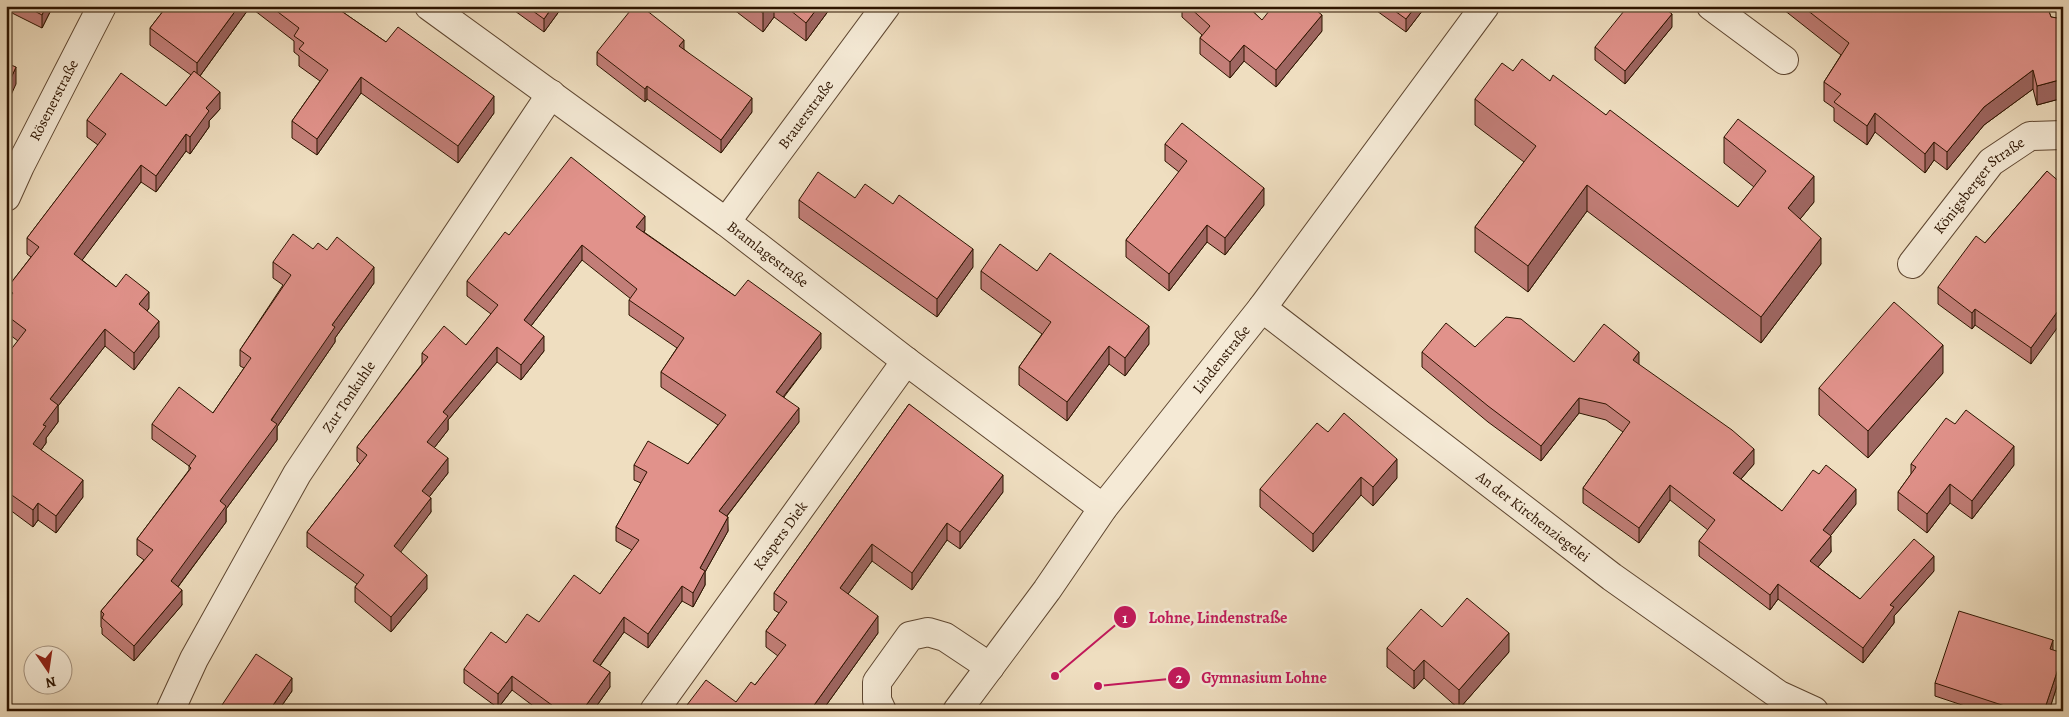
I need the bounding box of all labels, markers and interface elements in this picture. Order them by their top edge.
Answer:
street label: Rösenerstraße [25,56,83,144]
street label: Brauerstraße [774,76,838,153]
street label: Königsberger Straße [1929,132,2029,238]
street label: Bramlagestraße [723,216,813,292]
street label: Lindenstraße [1188,321,1255,398]
street label: Zur Tonkuhle [318,357,380,436]
street label: An der Kirchenziegelei [1471,466,1594,567]
street label: Kaspers Diek [749,497,812,574]
callout: Lohne, Lindenstraße [1113,602,1297,633]
text: Lohne, Lindenstraße [1149,607,1287,629]
text: 1 [1122,608,1128,628]
north arrow [22,644,72,694]
callout: Gymnasium Lohne [1166,662,1337,693]
text: Gymnasium Lohne [1201,667,1327,689]
text: 2 [1175,668,1183,688]
text: N [44,672,58,693]

